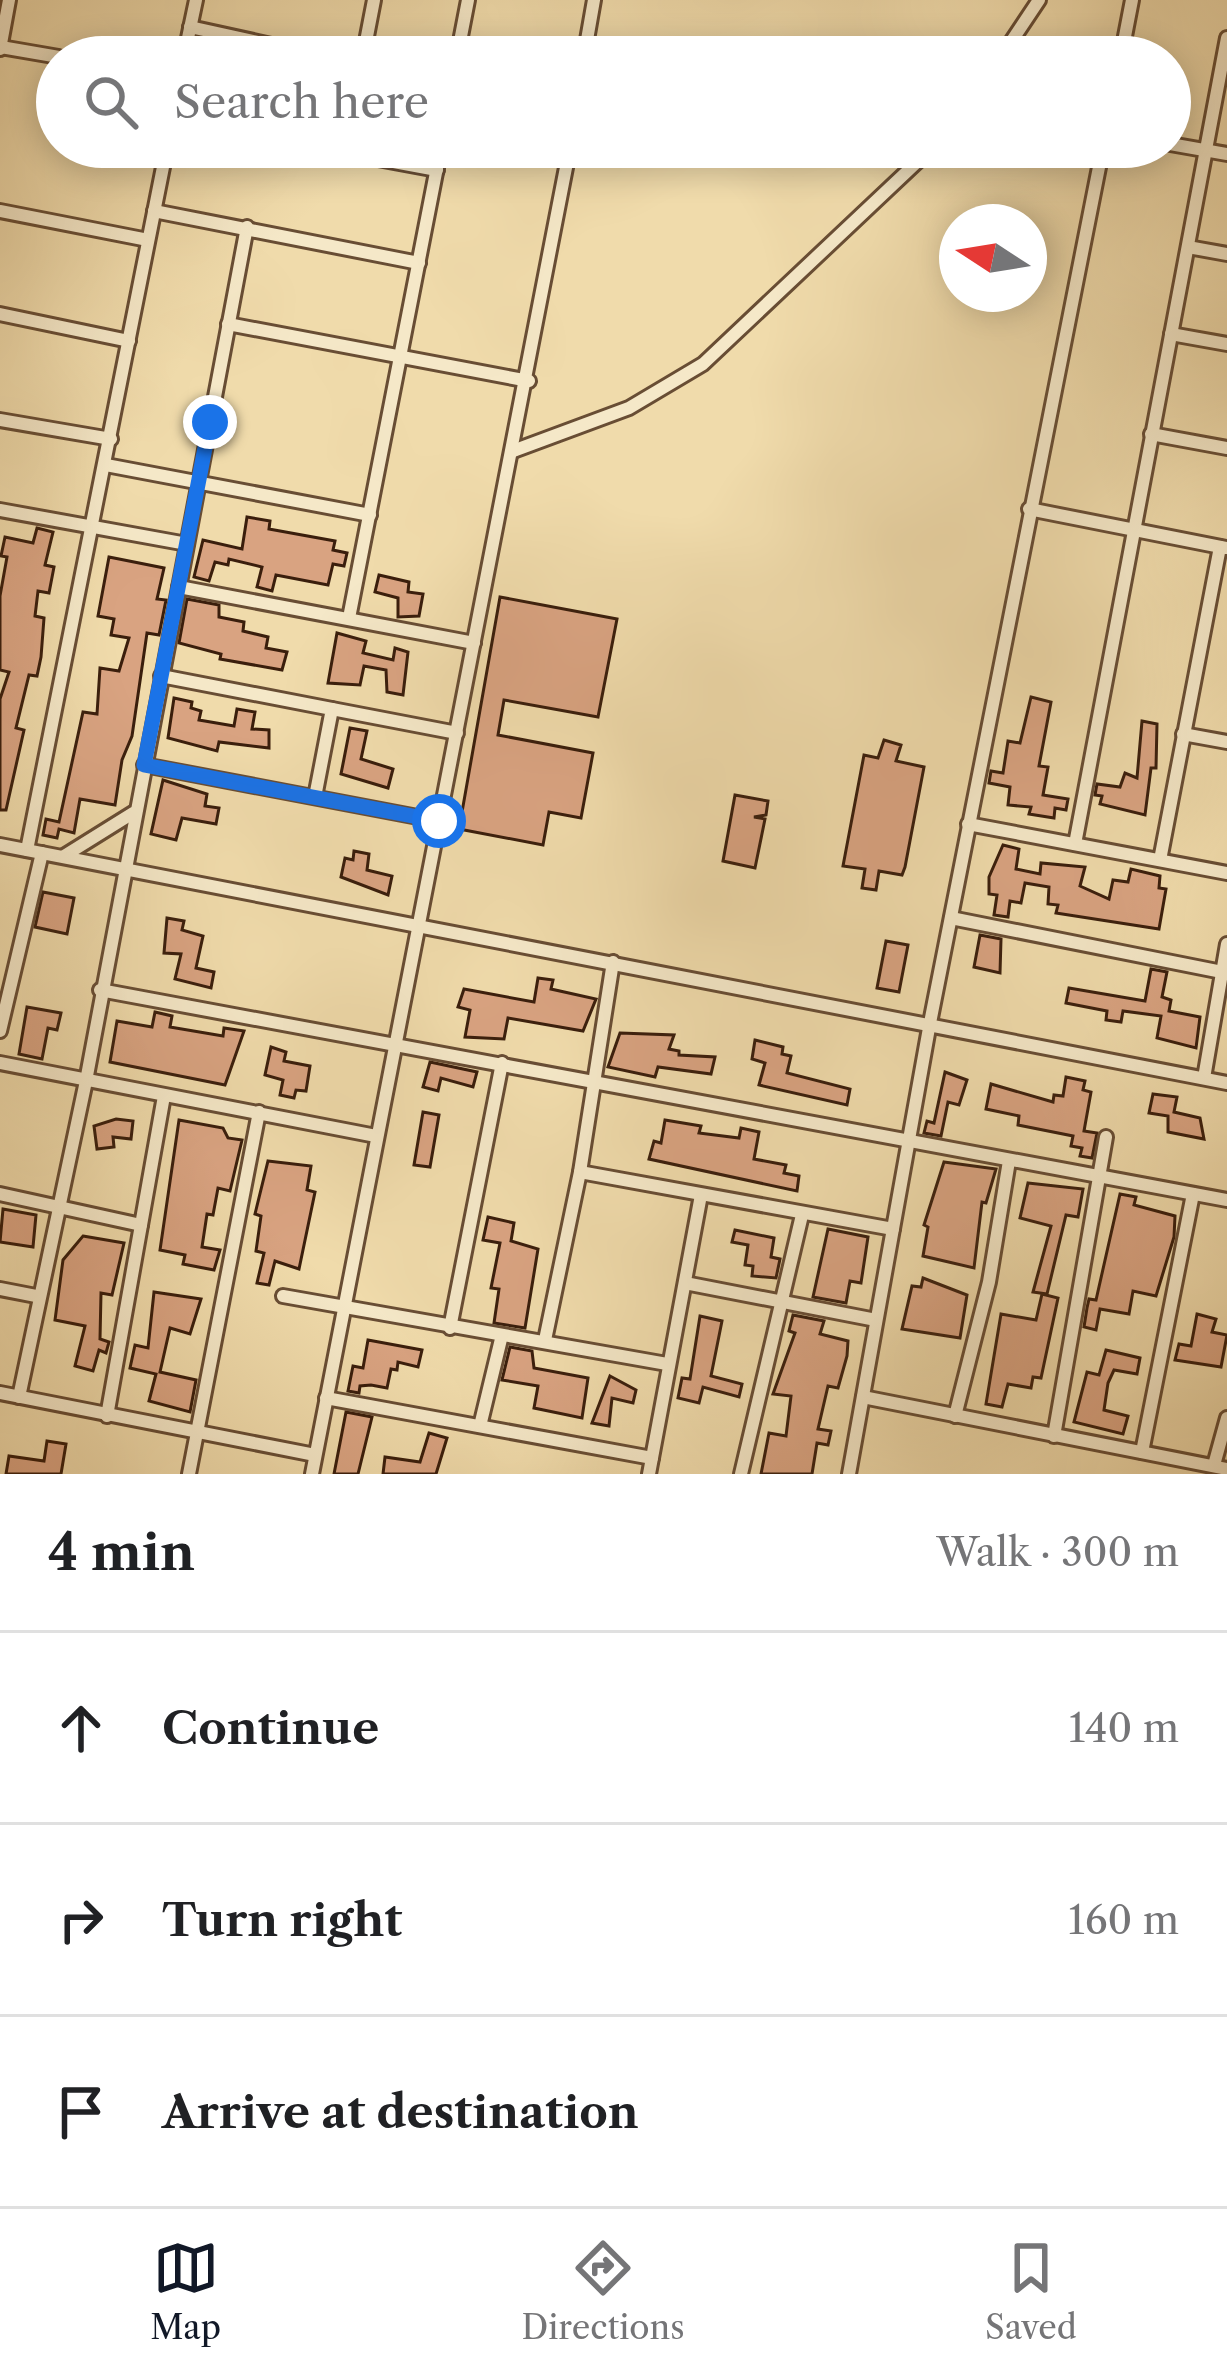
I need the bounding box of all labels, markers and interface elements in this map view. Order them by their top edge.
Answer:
search box [36,36,1191,168]
icon: search [78,69,144,135]
text: Search here [174,74,429,130]
north arrow [939,204,1047,312]
route end [183,395,237,449]
route start [412,794,466,848]
text: 4 min [48,1521,195,1583]
text: Walk · 300 m [936,1528,1179,1576]
icon: ahead [48,1695,114,1761]
text: Continue [162,1700,379,1756]
text: 140 m [1069,1704,1179,1752]
icon: right [48,1887,114,1953]
text: Turn right [162,1892,402,1948]
text: 160 m [1068,1896,1179,1944]
icon: arrive [48,2079,114,2145]
text: Arrive at destination [162,2084,639,2140]
tab: Map [150,2235,221,2348]
tab: Directions [522,2235,685,2348]
tab: Saved [985,2235,1077,2348]

